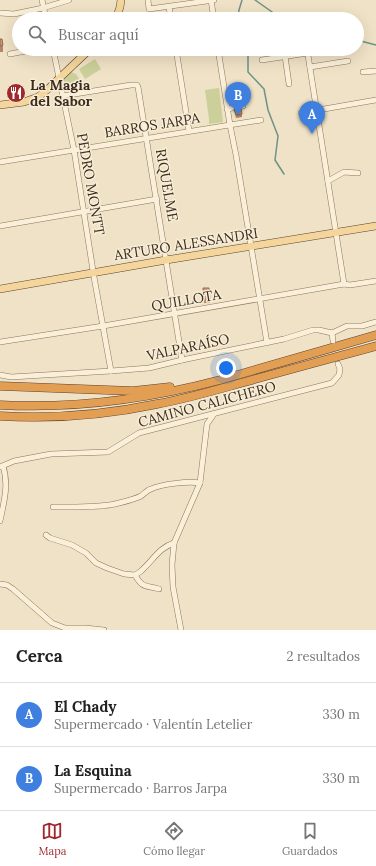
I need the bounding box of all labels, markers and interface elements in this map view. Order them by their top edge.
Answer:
search box [12,12,364,56]
icon: search [26,23,48,45]
text: Buscar aquí [58,25,139,44]
place label: La Magia del Sabor [30,76,93,110]
restaurant icon: La Magia del Sabor [5,82,27,104]
pin: B [225,82,251,115]
pin: A [299,101,325,134]
street label: BARROS JARPA [103,109,201,141]
street label: PEDRO MONTT [73,132,109,236]
street label: RIQUELME [152,147,182,223]
street label: ARTURO ALESSANDRI [112,224,259,264]
street label: QUILLOTA [150,285,223,315]
street label: VALPARAÍSO [144,329,231,365]
your location [216,358,236,378]
street label: CAMINO CALICHERO [136,377,278,431]
text: Cerca [16,645,63,667]
text: 2 resultados [287,648,360,665]
text: El Chady [54,697,117,716]
text: A [25,706,33,723]
text: 330 m [322,706,360,723]
text: Supermercado · Valentín Letelier [54,716,252,733]
text: La Esquina [54,761,132,780]
text: B [25,770,33,787]
text: 330 m [322,770,360,787]
text: Supermercado · Barros Jarpa [54,780,227,797]
tab: Mapa [38,820,66,858]
tab: Cómo llegar [143,820,205,858]
tab: Guardados [282,820,338,858]

